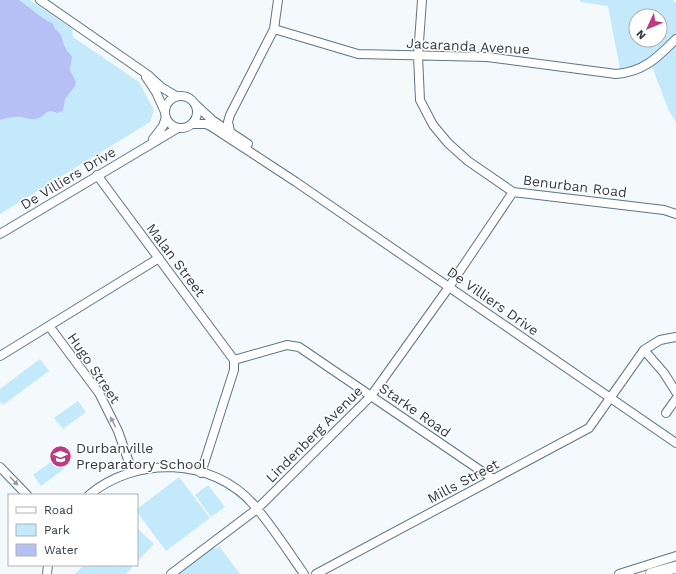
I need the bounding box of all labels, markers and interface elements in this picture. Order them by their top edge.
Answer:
north arrow [628,8,668,48]
text: N [634,27,649,42]
street label: Jacaranda Avenue [406,35,530,57]
street label: De Villiers Drive [18,143,118,213]
street label: Benurban Road [522,172,628,200]
street label: Malan Street [143,220,209,300]
street label: De Villiers Drive [444,263,542,339]
street label: Hugo Street [65,330,124,406]
street label: Starke Road [376,380,454,440]
street label: Lindenberg Avenue [262,382,366,486]
one-way arrow [110,416,117,427]
place label: Durbanville Preparatory School [76,440,207,472]
school or university icon: Durbanville Preparatory School [47,443,73,469]
street label: Mills Street [425,455,502,507]
one-way arrow [9,476,18,486]
legend [8,494,138,566]
text: Road [44,503,73,517]
text: Park [44,523,70,537]
text: Water [44,543,79,557]

